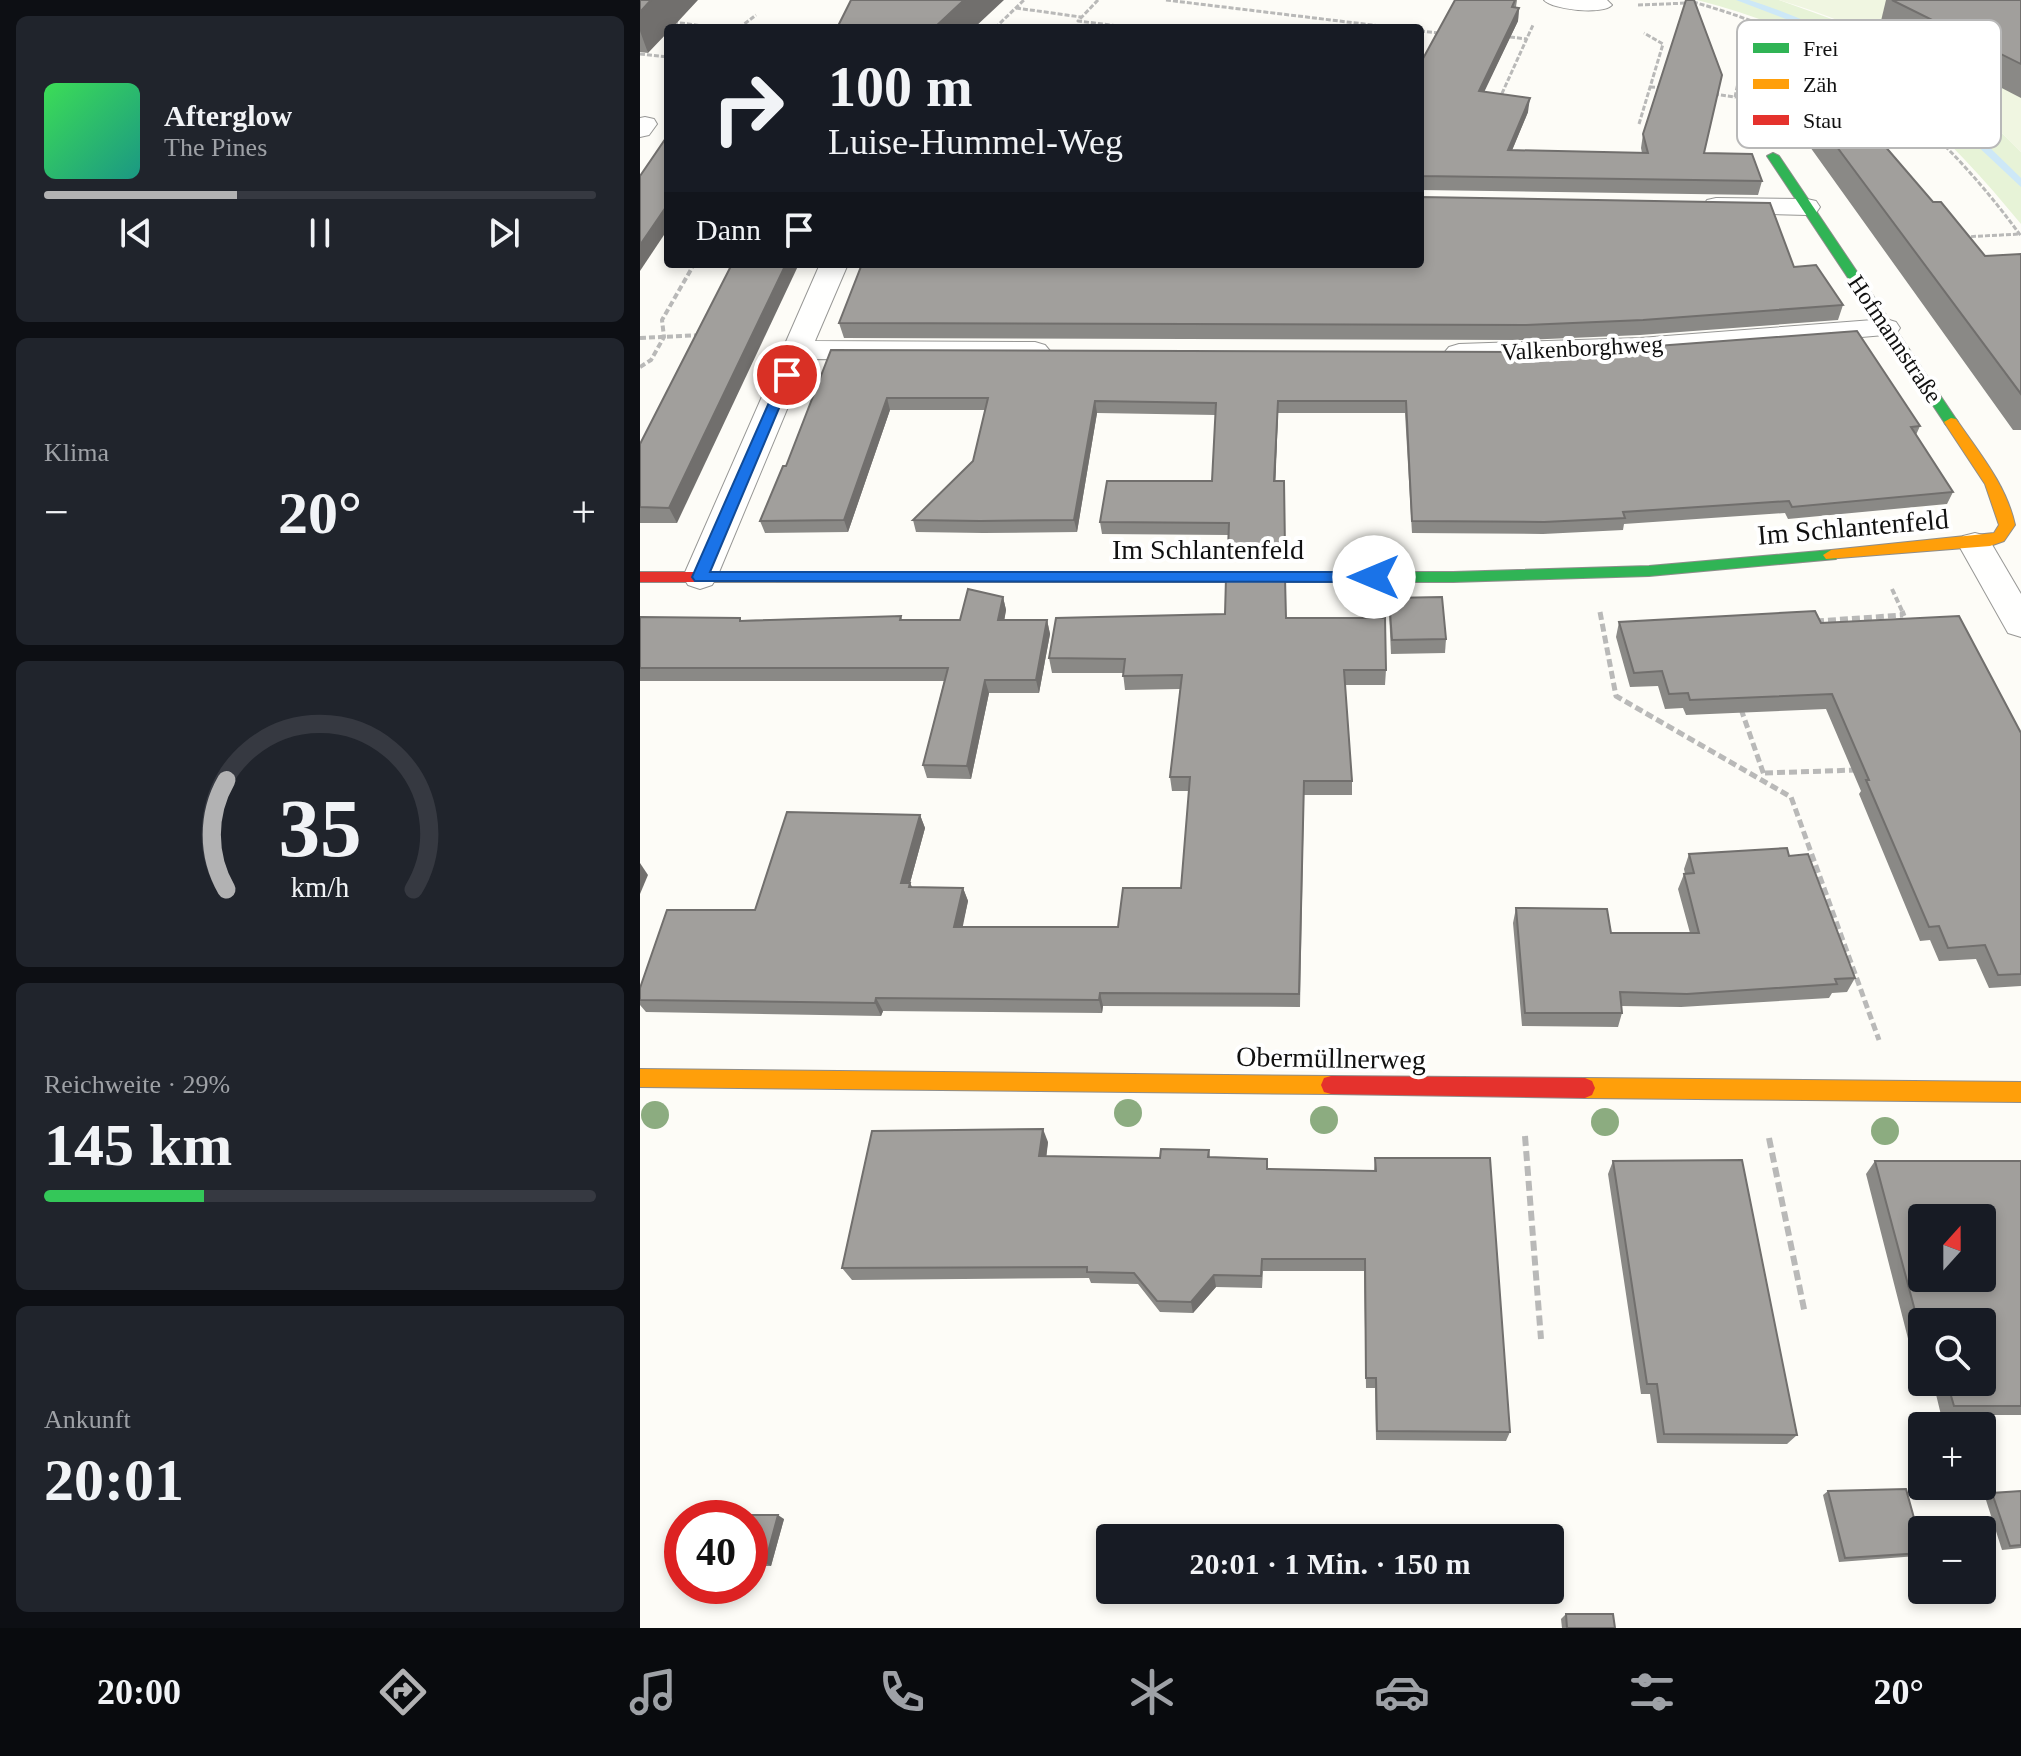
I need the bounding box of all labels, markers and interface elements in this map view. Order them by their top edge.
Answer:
legend [1737,20,2001,148]
text: Frei [1803,36,1838,61]
icon: right [696,56,800,160]
text: 100 m [828,56,973,118]
text: Zäh [1803,72,1837,97]
text: Afterglow [164,99,292,132]
text: Stau [1803,108,1842,133]
text: Luise-Hummel-Weg [828,122,1123,162]
text: The Pines [164,133,267,162]
icon: arrive [777,208,821,252]
icon: previous [114,211,158,255]
icon: pause [298,211,342,255]
icon: next [482,211,526,255]
text: Dann [696,213,761,246]
street label: Hofmannstraße [1843,270,1947,408]
street label: Valkenborghweg [1500,331,1664,365]
pin [753,341,821,409]
icon: arrive [765,353,809,397]
text: Klima [44,438,109,467]
text: 20° [278,480,362,546]
text: − [44,488,69,537]
text: + [571,488,596,537]
street label: Im Schlantenfeld [1756,503,1950,551]
street label: Im Schlantenfeld [1112,534,1304,565]
position arrow [1332,535,1416,619]
text: 35 [278,782,362,874]
text: km/h [291,872,349,903]
street label: Obermüllnerweg [1236,1041,1426,1075]
text: Reichweite · 29% [44,1070,230,1099]
text: 145 km [44,1112,232,1178]
north arrow [1908,1204,1996,1292]
map controls [1908,1204,1996,1604]
button: search [1908,1308,1996,1396]
text: Ankunft [44,1405,131,1434]
button: + [1908,1412,1996,1500]
text: 20:01 [44,1447,184,1513]
speed limit sign: 40 [664,1500,768,1604]
button: − [1908,1516,1996,1604]
text: 20:01 · 1 Min. · 150 m [1190,1547,1470,1580]
icon: directions [375,1664,431,1720]
icon: music [625,1664,681,1720]
icon: phone [874,1664,930,1720]
icon: climate [1124,1664,1180,1720]
icon: car [1374,1664,1430,1720]
icon: filters [1624,1664,1680,1720]
text: 20:00 [97,1672,181,1712]
text: 20° [1874,1672,1924,1712]

